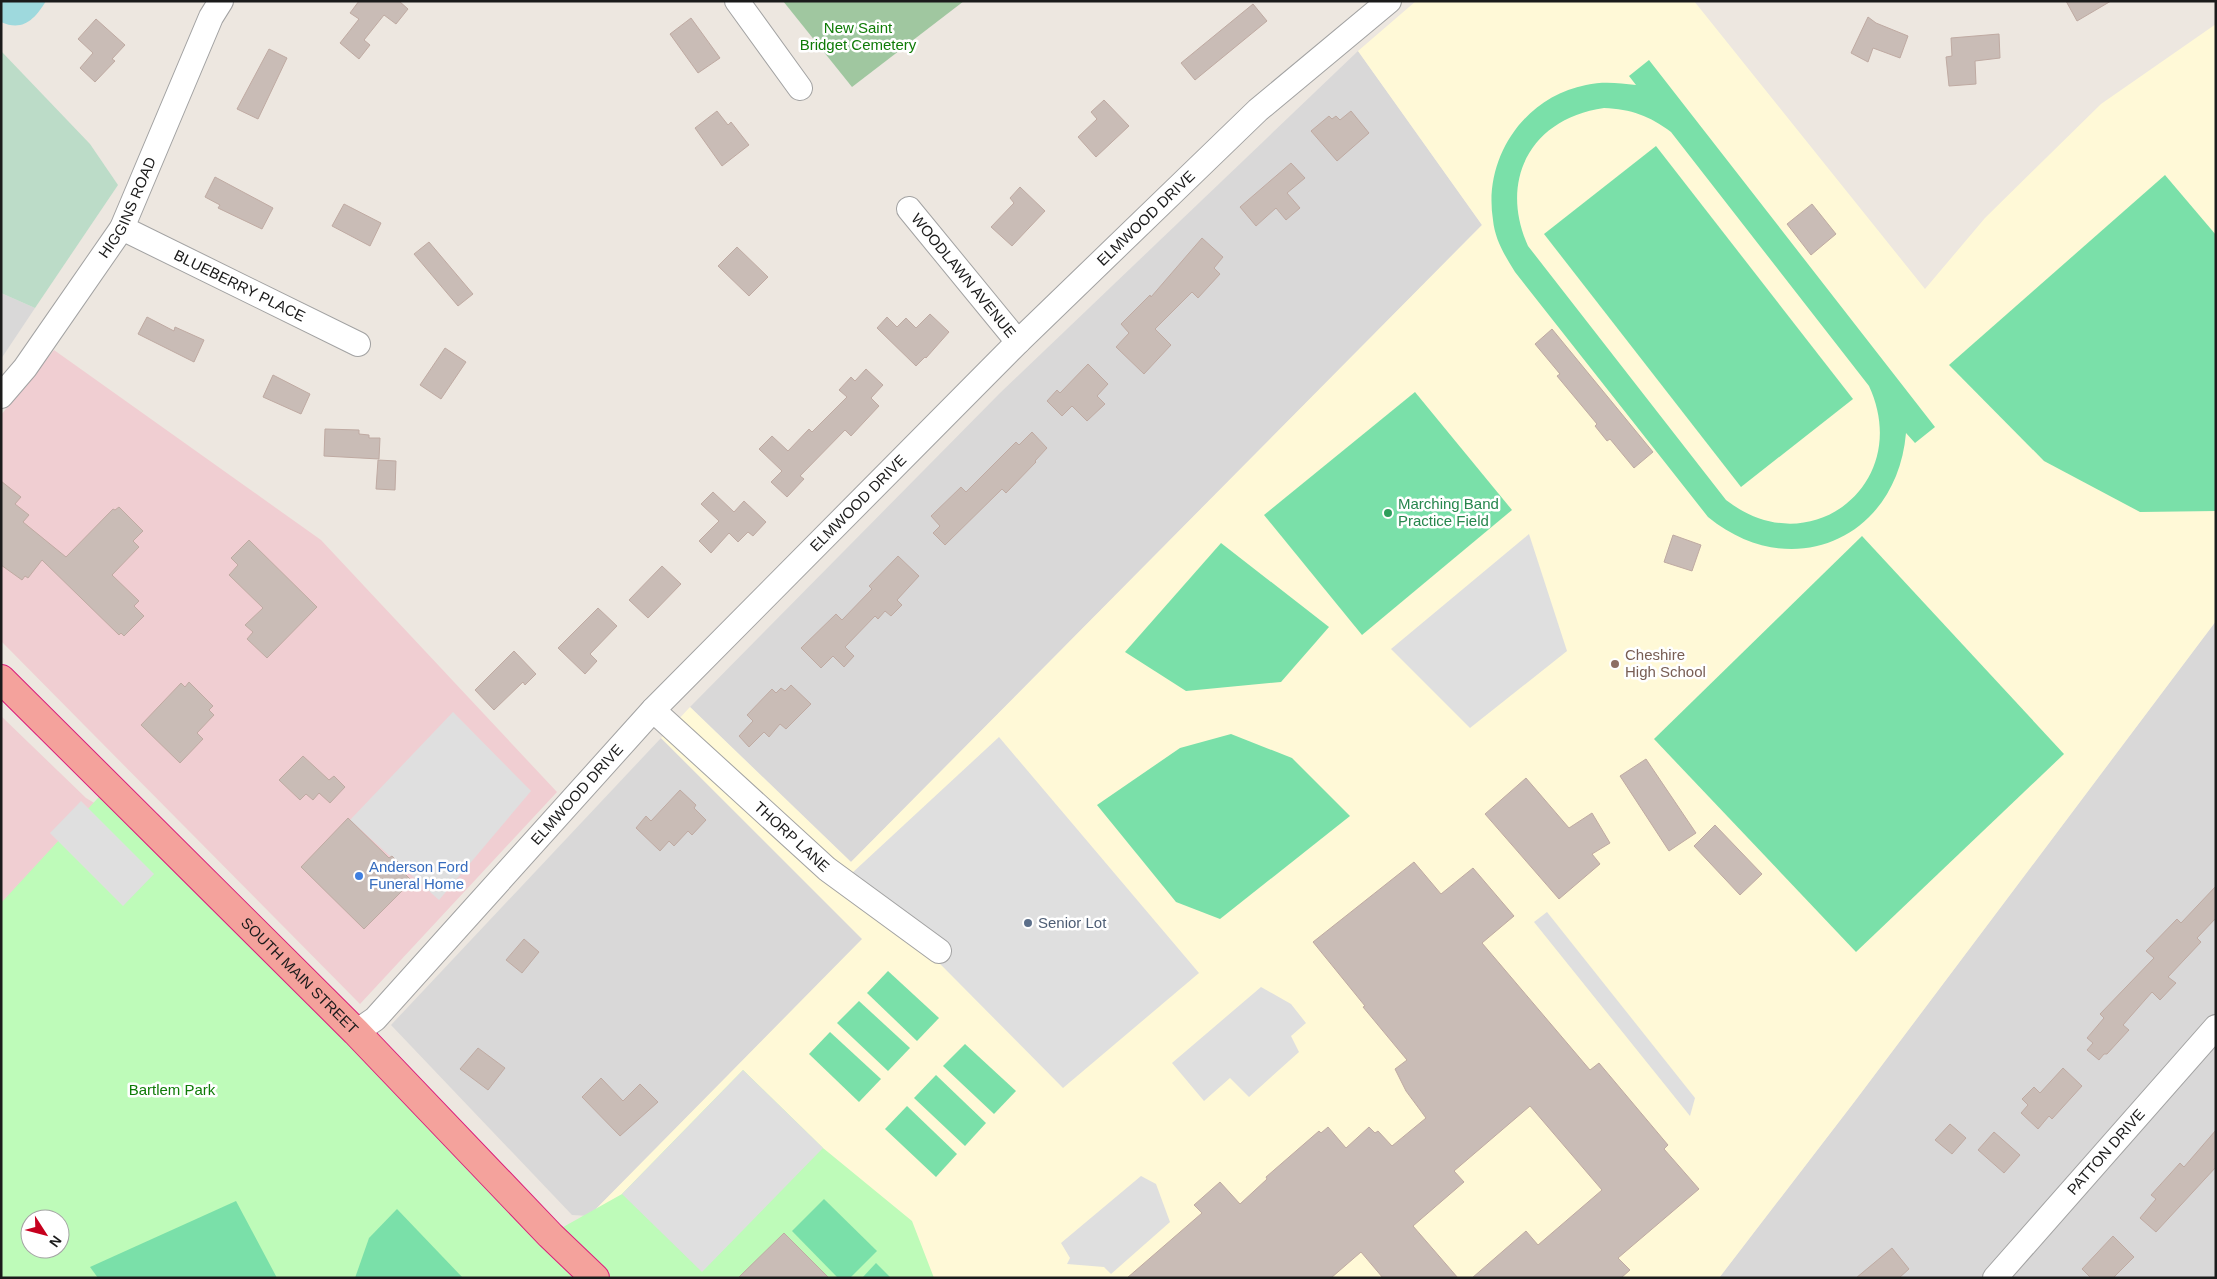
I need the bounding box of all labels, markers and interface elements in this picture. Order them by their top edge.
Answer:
park label: New Saint Bridget Cemetery [800,19,917,53]
street label: HIGGINS ROAD [95,154,159,261]
street label: ELMWOOD DRIVE [1093,167,1198,269]
street label: WOODLAWN AVENUE [908,210,1020,341]
street label: BLUEBERRY PLACE [172,246,308,325]
street label: ELMWOOD DRIVE [806,451,909,555]
place label: Marching Band Practice Field [1398,495,1499,529]
marker: Marching Band Practice Field [1382,507,1394,519]
place label: Cheshire High School [1625,646,1706,680]
marker: Cheshire High School [1609,658,1621,670]
street label: ELMWOOD DRIVE [527,740,626,848]
street label: THORP LANE [751,798,833,875]
place label: Anderson Ford Funeral Home [369,858,468,892]
marker: Anderson Ford Funeral Home [353,870,365,882]
street label: SOUTH MAIN STREET [238,914,362,1037]
place label: Senior Lot [1038,914,1107,931]
marker: Senior Lot [1022,917,1034,929]
park label: Bartlem Park [129,1081,216,1098]
street label: PATTON DRIVE [2063,1105,2148,1198]
north arrow [20,1209,70,1259]
text: N [46,1233,65,1250]

